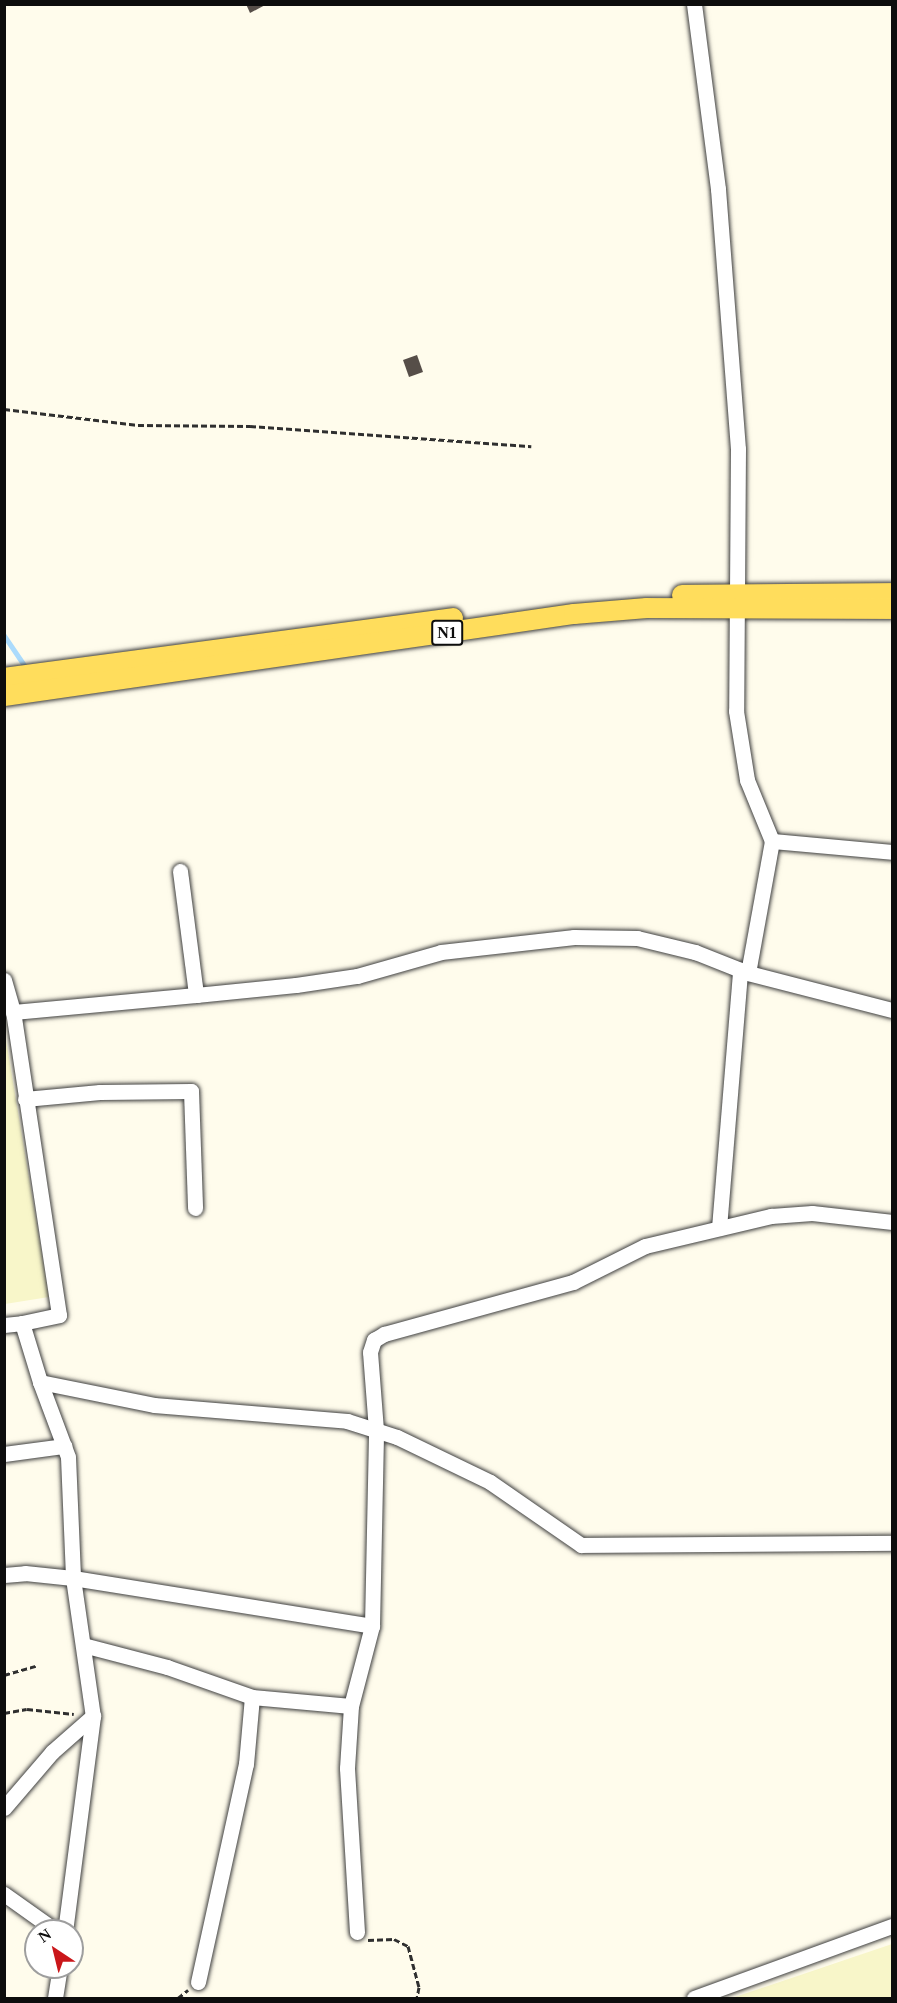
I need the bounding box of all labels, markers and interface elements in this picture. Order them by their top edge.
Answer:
road number: N1 [430,620,464,646]
north arrow [24,1919,84,1979]
text: N [35,1925,54,1946]

